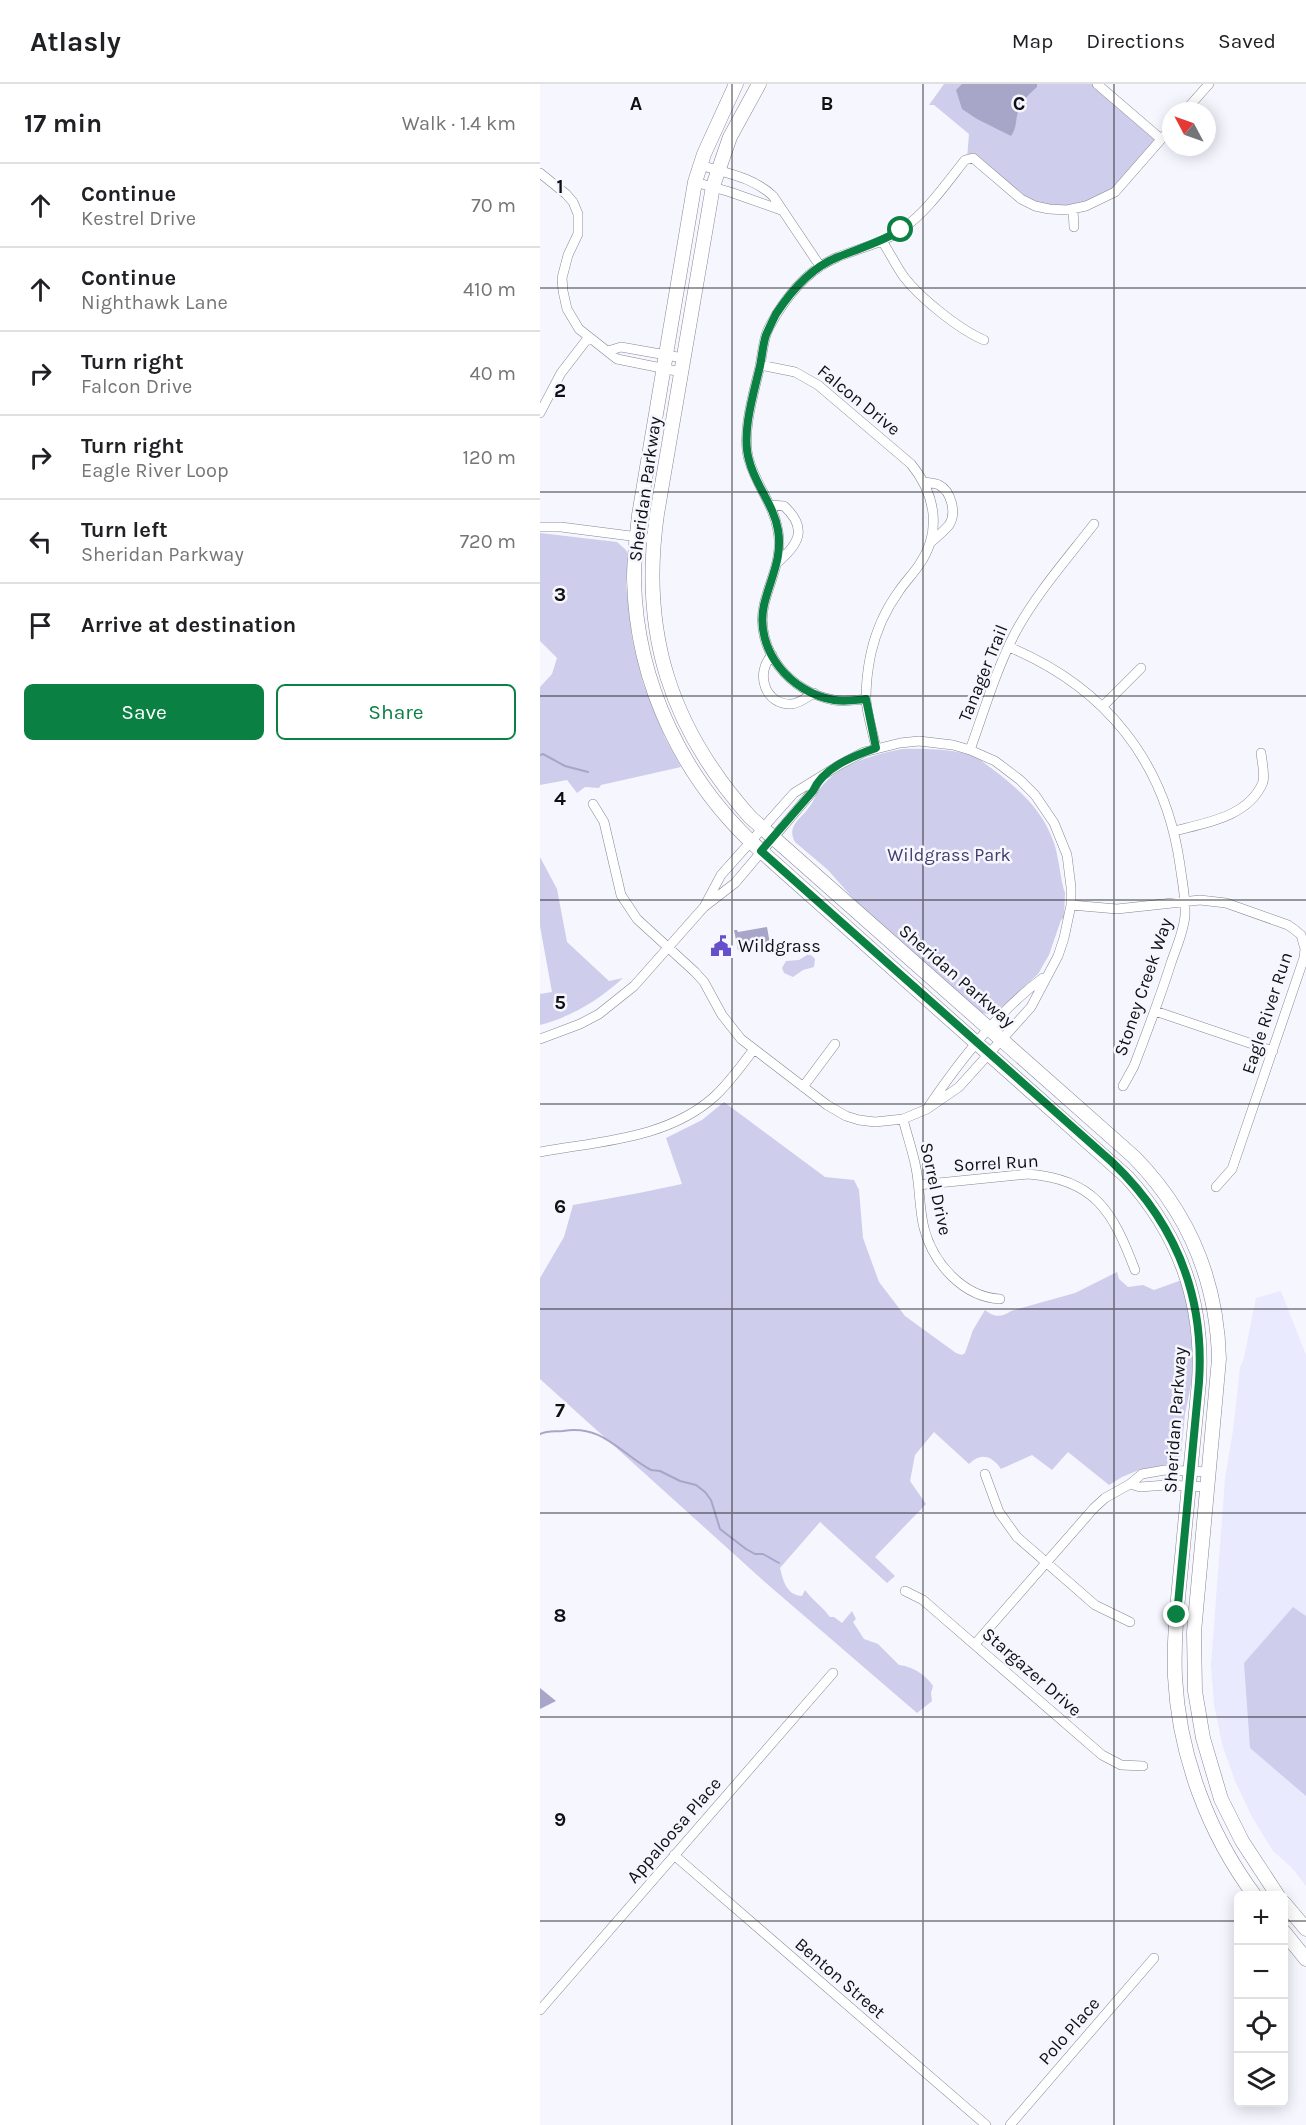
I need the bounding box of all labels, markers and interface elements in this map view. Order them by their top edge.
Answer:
text: Atlasly [30,25,121,58]
text: Map [1012,29,1053,53]
text: Directions [1086,29,1185,53]
text: Saved [1218,29,1276,53]
text: A [630,92,643,115]
text: B [821,92,833,115]
text: C [1013,92,1025,115]
north arrow [1162,102,1216,156]
text: 17 min [24,108,102,139]
text: Walk · 1.4 km [402,112,516,135]
text: 1 [556,175,564,198]
text: Continue [81,181,176,207]
icon: ahead [24,189,57,222]
text: 70 m [471,194,516,217]
text: Kestrel Drive [81,207,196,230]
route start [887,216,913,242]
text: Continue [81,265,176,291]
icon: ahead [24,273,57,306]
text: 410 m [463,278,516,301]
text: Nighthawk Lane [81,291,228,314]
text: Turn right [81,349,184,375]
icon: right [24,357,57,390]
street label: Falcon Drive [813,360,905,440]
text: 40 m [470,362,516,385]
text: Falcon Drive [81,375,192,398]
text: 2 [554,379,566,402]
street label: Sheridan Parkway [624,414,666,563]
text: Turn right [81,433,184,459]
icon: right [24,441,57,474]
text: 120 m [462,446,516,469]
text: Eagle River Loop [81,459,229,482]
text: Turn left [81,517,168,543]
icon: left [24,525,57,558]
text: 720 m [460,530,516,553]
text: Sheridan Parkway [81,543,244,566]
text: 3 [554,583,566,606]
icon: arrive [24,609,57,642]
text: Arrive at destination [81,612,296,638]
street label: Tanager Trail [954,621,1012,725]
button: Save [24,684,264,740]
button: Share [276,684,516,740]
text: 4 [554,787,566,810]
park label: Wildgrass Park [887,844,1011,866]
street label: Stoney Creek Way [1109,915,1177,1059]
street label: Sheridan Parkway [895,920,1020,1033]
public building icon: Wildgrass [709,934,733,958]
place label: Wildgrass [738,935,821,957]
street label: Eagle River Run [1237,949,1297,1077]
text: 5 [554,991,566,1014]
street label: Sorrel Drive [915,1141,957,1237]
street label: Sorrel Run [953,1150,1039,1176]
text: 6 [554,1195,566,1218]
street label: Sheridan Parkway [1159,1346,1191,1494]
text: 7 [555,1399,565,1422]
route end [1163,1601,1189,1627]
text: 8 [554,1604,566,1627]
street label: Stargazer Drive [978,1623,1086,1721]
street label: Appaloosa Place [622,1773,726,1887]
text: 9 [554,1808,566,1831]
map controls [1234,1891,1288,2107]
button: + [1234,1891,1288,1945]
street label: Benton Street [790,1933,890,2023]
button: − [1234,1945,1288,1999]
street label: Polo Place [1034,1993,1104,2069]
button: locate [1234,1999,1288,2053]
button: layers [1234,2053,1288,2107]

